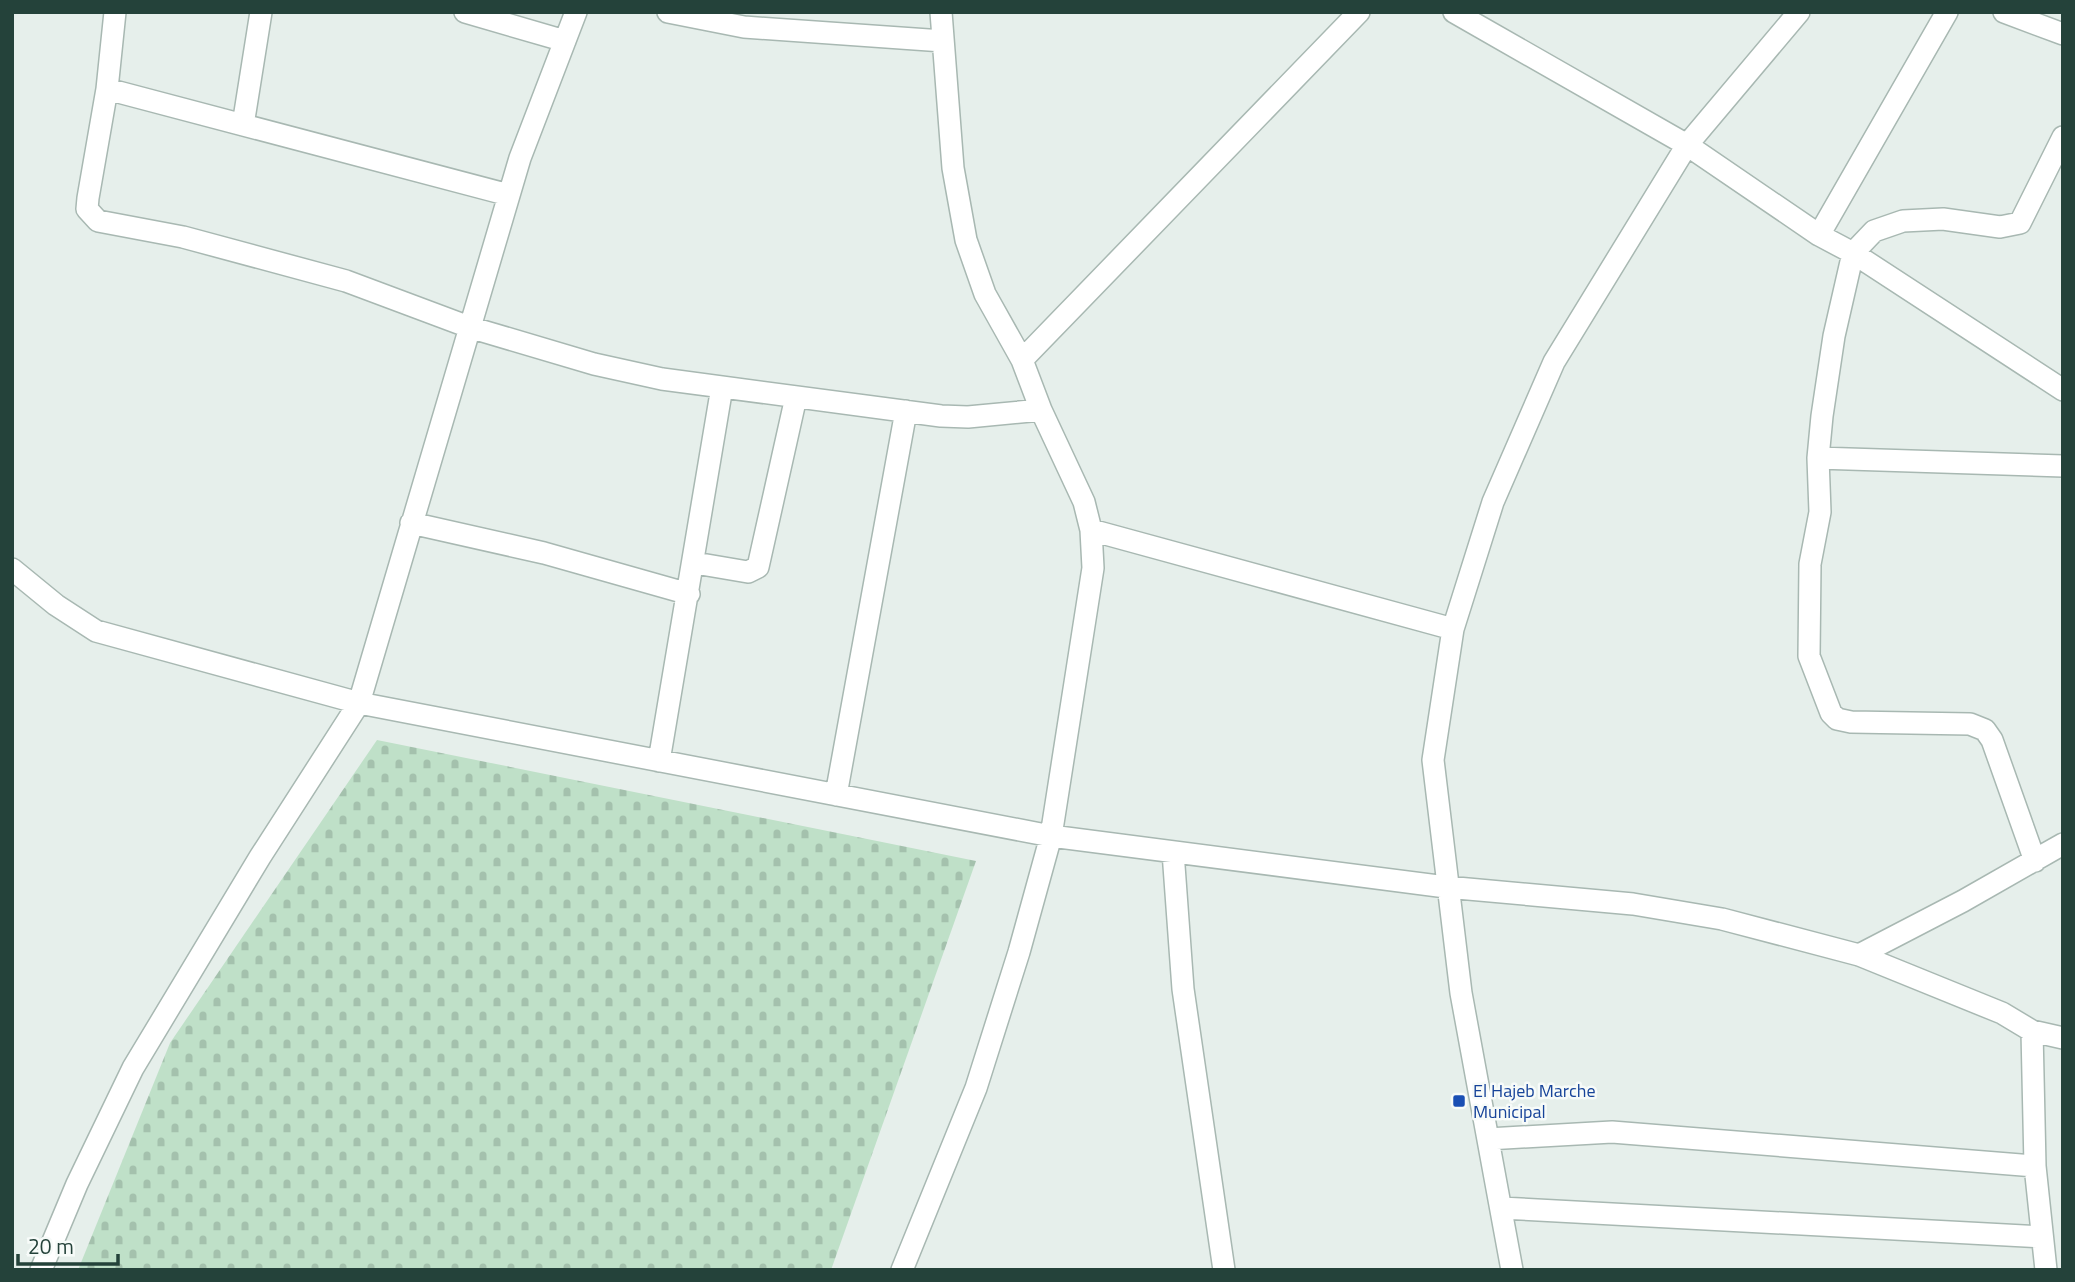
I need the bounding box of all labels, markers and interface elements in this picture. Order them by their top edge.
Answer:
place label: El Hajeb Marche Municipal [1473,1077,1596,1125]
marker: El Hajeb Marche Municipal [1451,1093,1467,1109]
scale bar [18,1222,117,1266]
text: 20 m [28,1230,74,1262]

